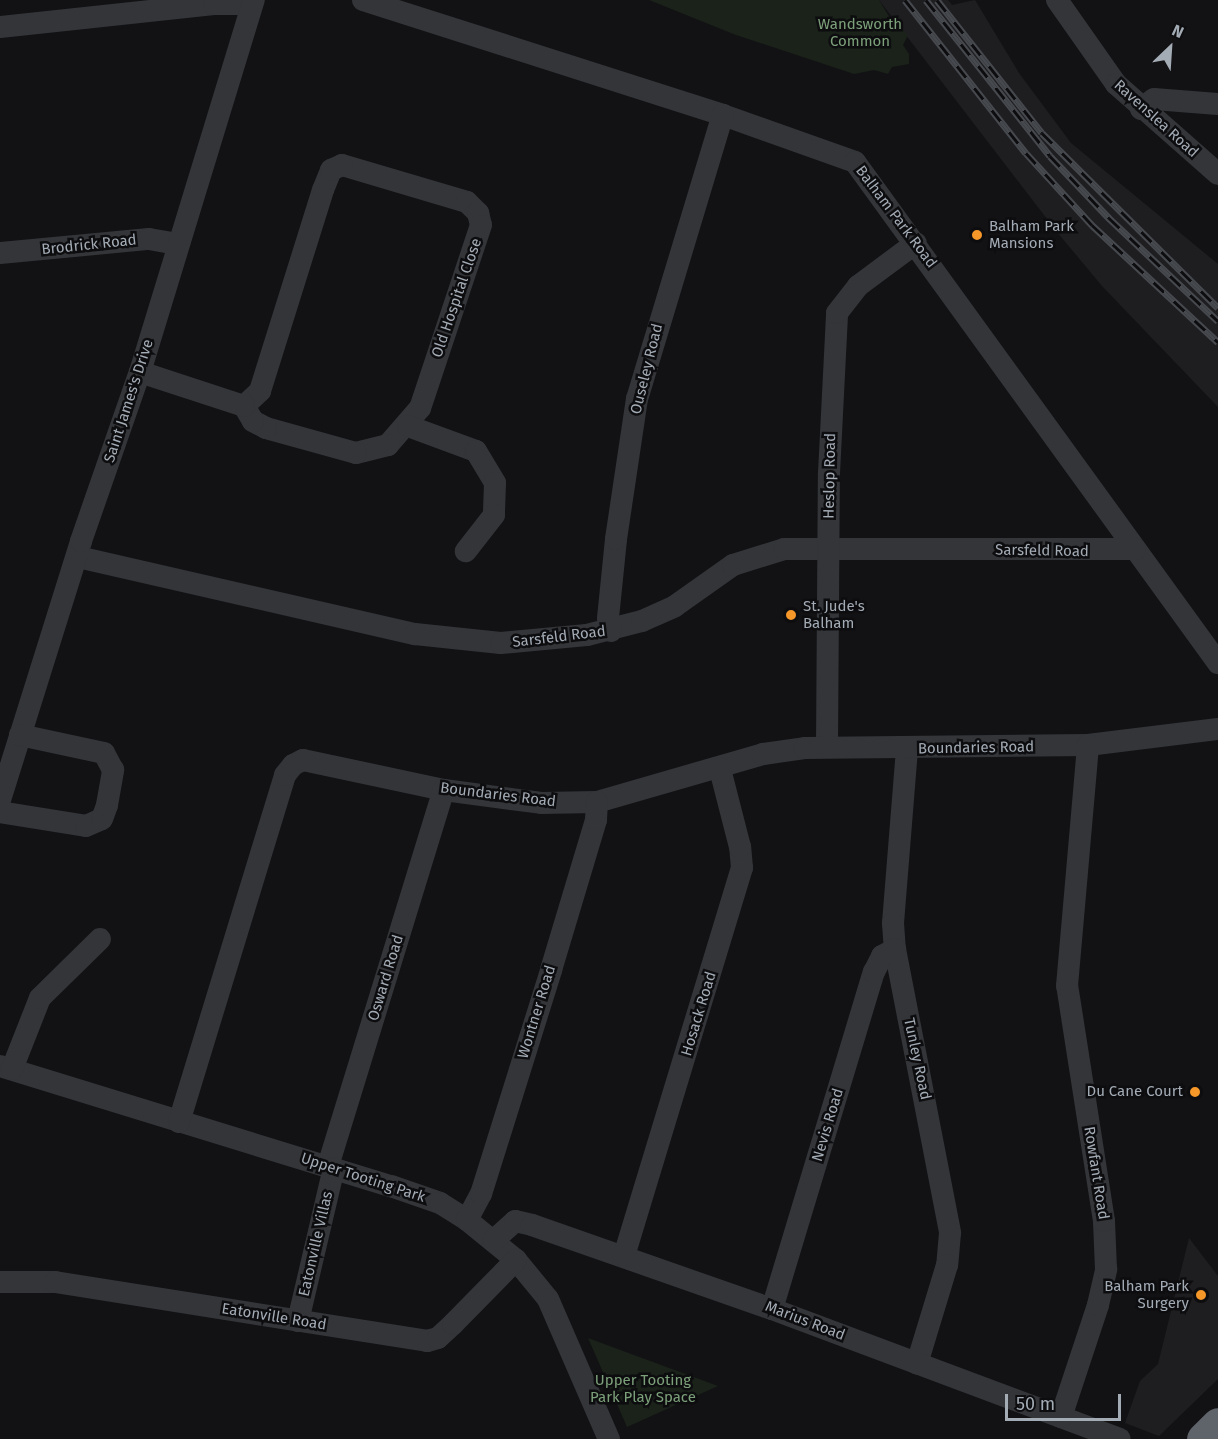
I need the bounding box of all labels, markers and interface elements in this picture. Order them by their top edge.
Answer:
park label: Wandsworth Common [818,15,902,50]
north arrow [1140,18,1200,78]
text: N [1169,20,1187,42]
street label: Ravenslea Road [1110,76,1202,162]
street label: Balham Park Road [852,162,940,272]
place label: Balham Park Mansions [989,217,1074,252]
marker: Balham Park Mansions [970,228,984,242]
street label: Brodrick Road [41,231,137,259]
street label: Old Hospital Close [428,236,486,360]
street label: Ouseley Road [627,322,667,416]
street label: Saint James's Drive [101,337,157,465]
street label: Heslop Road [820,433,840,519]
street label: Sarsfeld Road [995,541,1089,561]
place label: St. Jude's Balham [803,597,865,632]
marker: St. Jude's Balham [784,608,798,622]
street label: Sarsfeld Road [511,622,607,652]
street label: Boundaries Road [918,738,1034,758]
street label: Boundaries Road [439,779,557,811]
street label: Osward Road [364,933,408,1023]
street label: Wontner Road [514,963,560,1061]
street label: Hosack Road [678,970,720,1058]
street label: Tunley Road [900,1017,934,1101]
place label: Du Cane Court [1086,1083,1183,1101]
marker: Du Cane Court [1188,1085,1202,1099]
street label: Nevis Road [808,1086,848,1164]
street label: Rowfant Road [1080,1125,1112,1221]
street label: Upper Tooting Park [298,1149,428,1207]
street label: Eatonville Villas [295,1190,337,1298]
place label: Balham Park Surgery [1104,1277,1189,1312]
marker: Balham Park Surgery [1194,1288,1208,1302]
street label: Marius Road [762,1298,848,1344]
street label: Eatonville Road [220,1300,328,1334]
park label: Upper Tooting Park Play Space [590,1371,696,1406]
scale bar [1008,1382,1124,1420]
text: 50 m [1016,1393,1055,1415]

